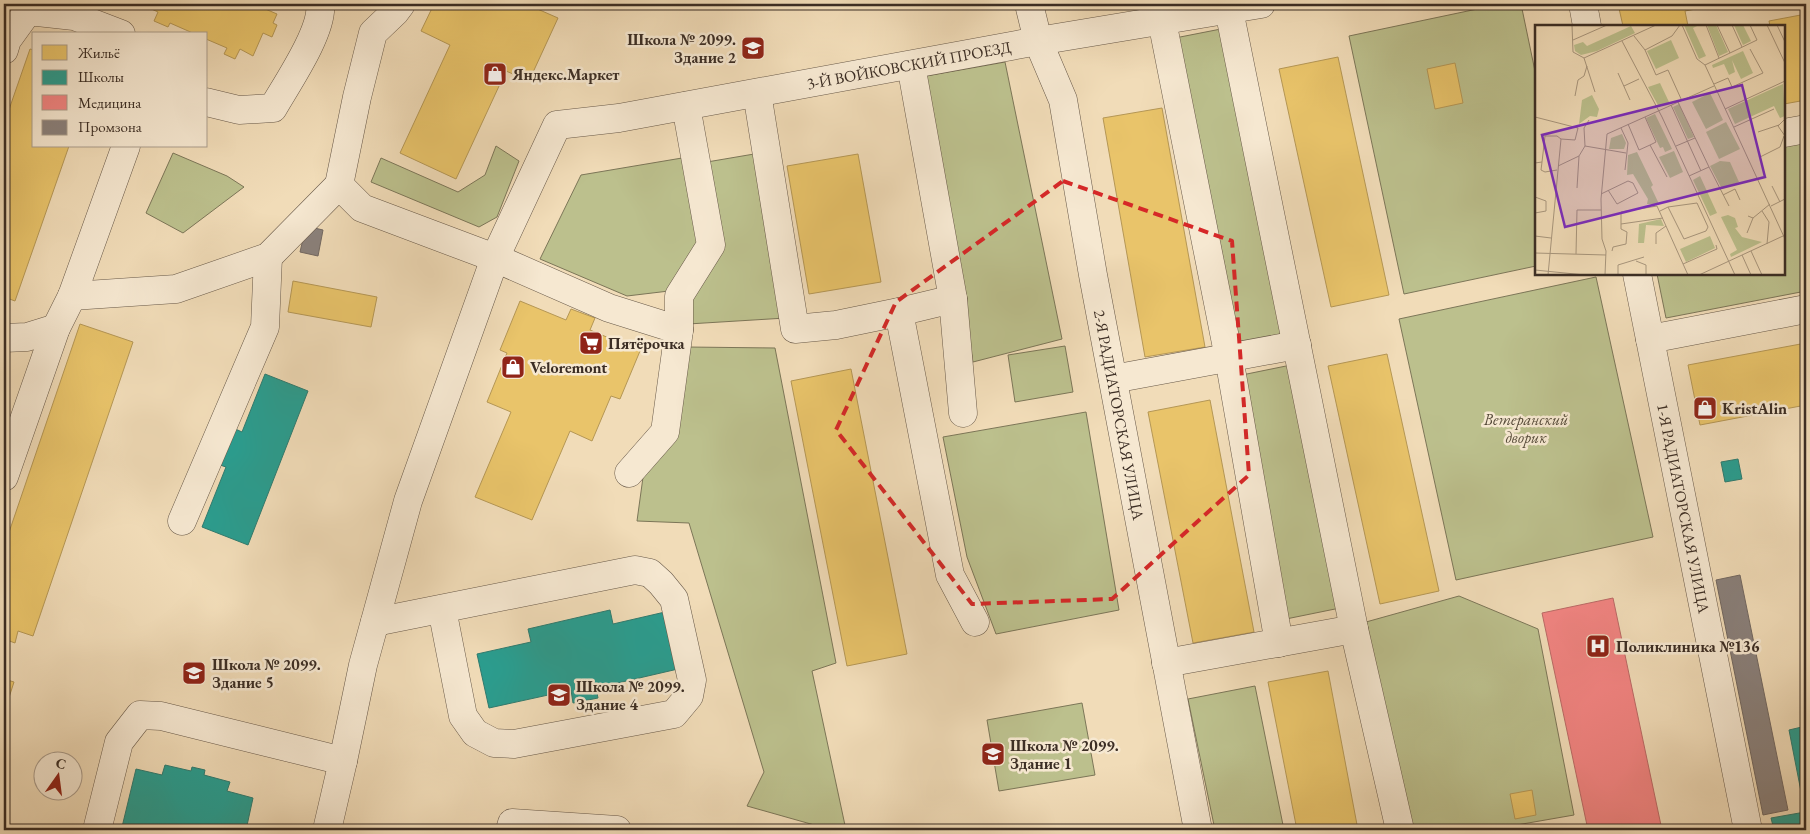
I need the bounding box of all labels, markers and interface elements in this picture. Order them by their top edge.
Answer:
inset map [1535,25,1785,275]
place label: Школа № 2099. Здание 2 [627,29,737,68]
legend [32,32,208,148]
school or university icon: Школа № 2099. Здание 2 [740,35,766,61]
street label: 3-Й ВОЙКОВСКИЙ ПРОЕЗД [805,36,1013,94]
text: Жильё [77,43,120,62]
shop icon: Яндекс.Маркет [482,61,508,87]
place label: Яндекс.Маркет [511,64,620,85]
text: Школы [78,67,124,86]
text: Медицина [78,93,141,112]
text: Промзона [78,117,142,136]
street label: 2-Я РАДИАТОРСКАЯ УЛИЦА [1089,308,1149,523]
supermarket icon: Пятёрочка [578,330,604,356]
place label: Пятёрочка [608,333,686,354]
shop icon: Veloremont [500,354,526,380]
place label: Veloremont [530,357,607,378]
shop icon: KristAlin [1692,395,1718,421]
place label: KristAlin [1722,398,1787,419]
street label: 1-Я РАДИАТОРСКАЯ УЛИЦА [1652,402,1715,616]
park label: Ветеранский дворик [1483,409,1568,448]
hospital icon: Поликлиника №136 [1585,633,1611,659]
place label: Поликлиника №136 [1616,636,1760,657]
place label: Школа № 2099. Здание 5 [212,654,321,693]
school or university icon: Школа № 2099. Здание 5 [181,660,207,686]
place label: Школа № 2099. Здание 4 [576,676,685,715]
school or university icon: Школа № 2099. Здание 4 [546,682,572,708]
place label: Школа № 2099. Здание 1 [1010,735,1119,774]
school or university icon: Школа № 2099. Здание 1 [980,741,1006,767]
north arrow [32,752,82,802]
text: С [54,753,68,773]

